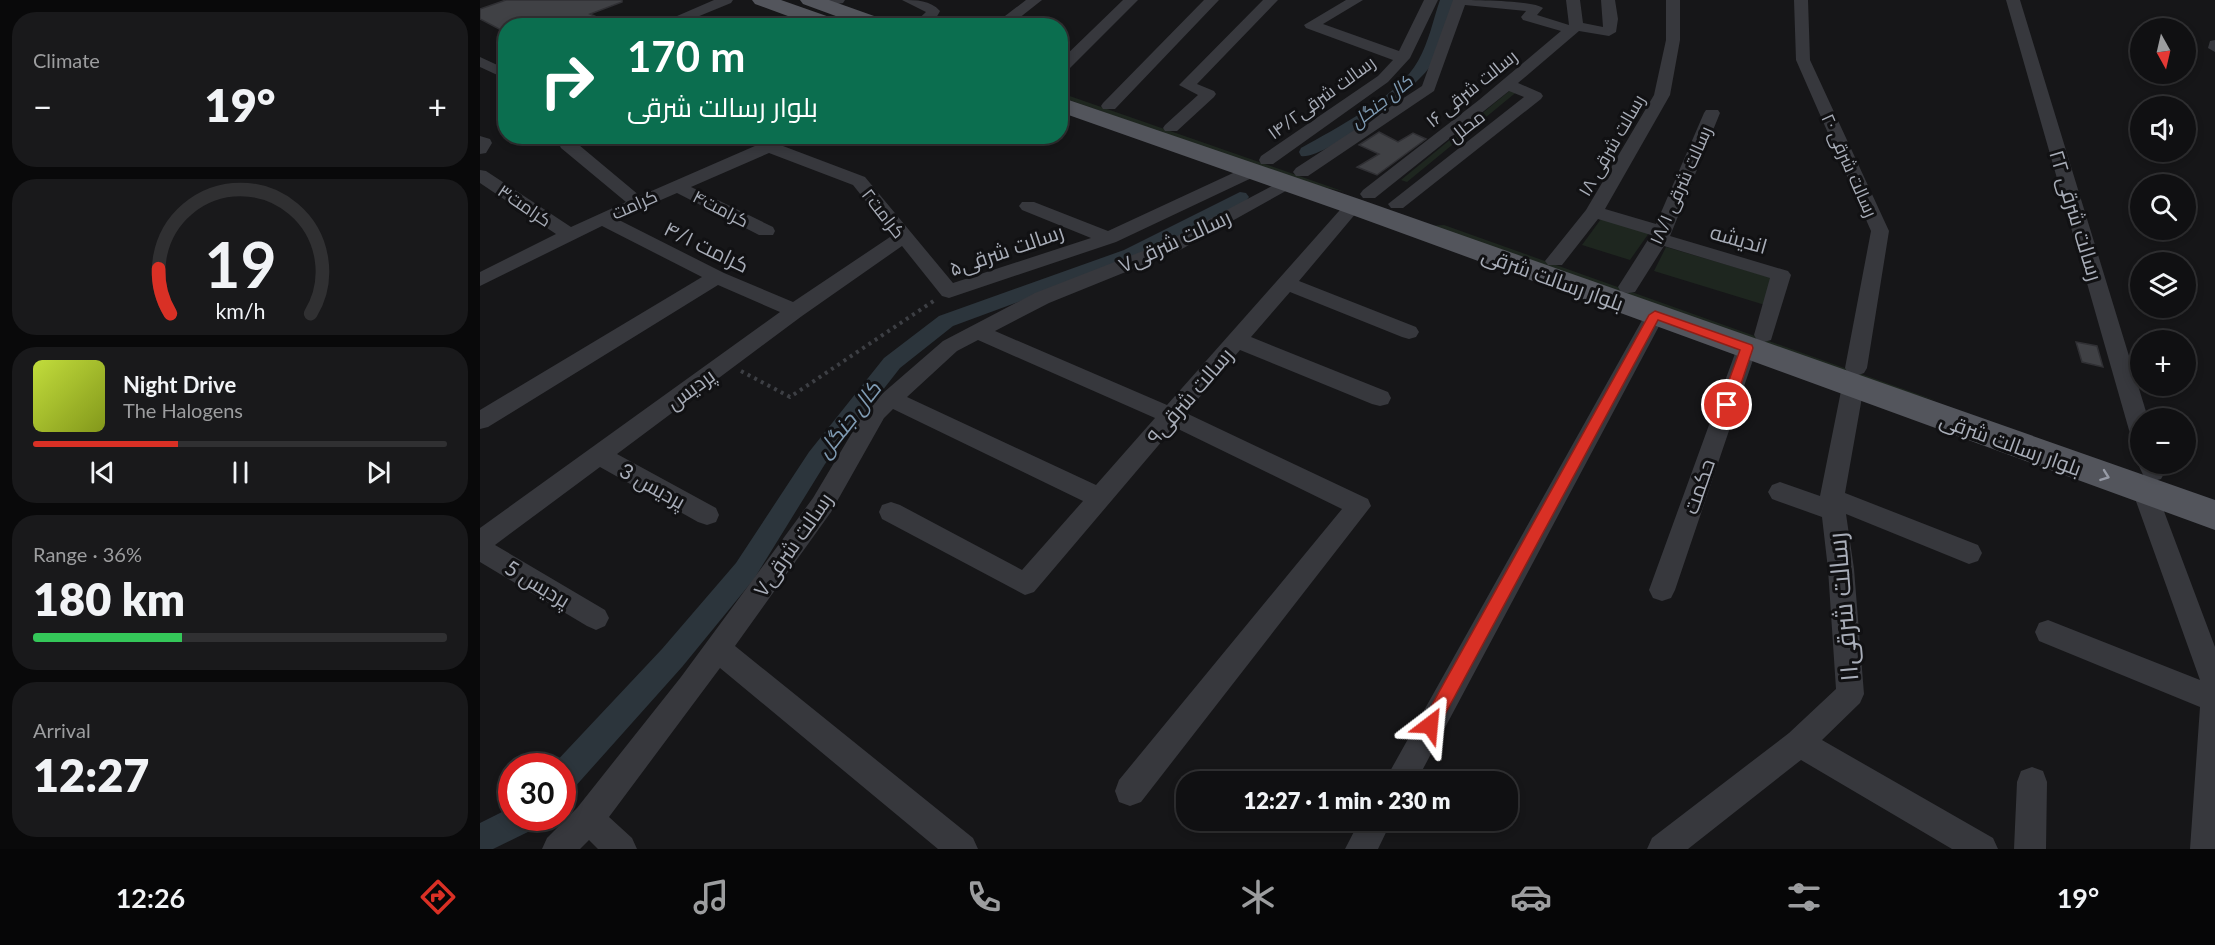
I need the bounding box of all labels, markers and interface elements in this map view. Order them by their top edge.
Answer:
north arrow [2130,18,2196,84]
map controls [2130,18,2196,474]
text: 170 m [627,31,745,81]
icon: right [528,42,606,120]
street label: رسالت شرقی ۱۶ [1421,44,1522,132]
text: Climate [33,48,100,72]
street label: رسالت شرقی۱۴/۲ [1263,51,1380,144]
water label: کال جنگل [1345,69,1418,133]
text: 19° [205,78,275,132]
text: − [33,86,52,126]
text: + [428,86,447,126]
text: بلوار رسالت شرقی [627,90,818,123]
street label: رسالت شرقی ۱۸ [1573,90,1650,200]
button: sound [2130,96,2196,162]
street label: محلل [1443,105,1489,148]
street label: رسالت شرقی ۲۰ [1816,110,1883,221]
street label: رسالت شرقی ۱۸/۱ [1644,122,1717,248]
street label: رسالت شرقی ۲۲ [2043,147,2109,284]
button: search [2130,174,2196,240]
street label: کرامت۳ [493,179,556,232]
street label: کرامت [608,184,661,225]
street label: کرامت۲ [857,184,910,243]
street label: کرامت۴ [689,185,753,232]
street label: رسالت شرقی۷ [1114,203,1235,279]
street label: کرامت ۴/۱ [660,215,753,278]
street label: رسالت شرقی۵ [946,218,1067,282]
street label: اندیشه [1708,218,1770,258]
text: 19 [204,226,276,301]
street label: بلوار رسالت شرقی [1478,241,1627,317]
button: layers [2130,252,2196,318]
text: km/h [215,299,265,325]
button: + [2130,330,2196,396]
street label: رسالت شرقی۹ [1141,342,1239,449]
street label: پردیس [661,362,721,416]
text: Night Drive [123,371,236,398]
water label: کال جنگل [810,375,887,463]
pin [1701,379,1752,430]
icon: arrive [1710,388,1743,421]
text: The Halogens [123,398,243,422]
street label: بلوار رسالت شرقی [1936,406,2085,482]
button: − [2130,408,2196,474]
street label: حکمت [1677,455,1719,517]
icon: previous [86,456,119,489]
icon: pause [224,456,257,489]
icon: next [362,456,395,489]
street label: پردیس 3 [614,457,691,516]
one-way arrow [2099,469,2110,482]
street label: رسالت شرقی۷ [747,487,839,602]
street label: رسالت شرقی۱۱ [1820,531,1865,683]
text: Range · 36% [33,542,142,566]
street label: پردیس 5 [499,554,575,615]
text: 180 km [33,572,185,626]
position arrow [1398,693,1462,757]
text: Arrival [33,718,91,742]
text: 12:27 [33,748,149,802]
speed limit sign: 30 [498,753,576,831]
text: 12:27 · 1 min · 230 m [1244,787,1450,814]
icon: directions [417,876,459,918]
icon: music [690,876,732,918]
icon: phone [963,876,1005,918]
icon: climate [1237,876,1279,918]
icon: car [1510,876,1552,918]
icon: filters [1783,876,1825,918]
text: 12:26 [116,881,185,914]
text: 19° [2057,881,2099,914]

